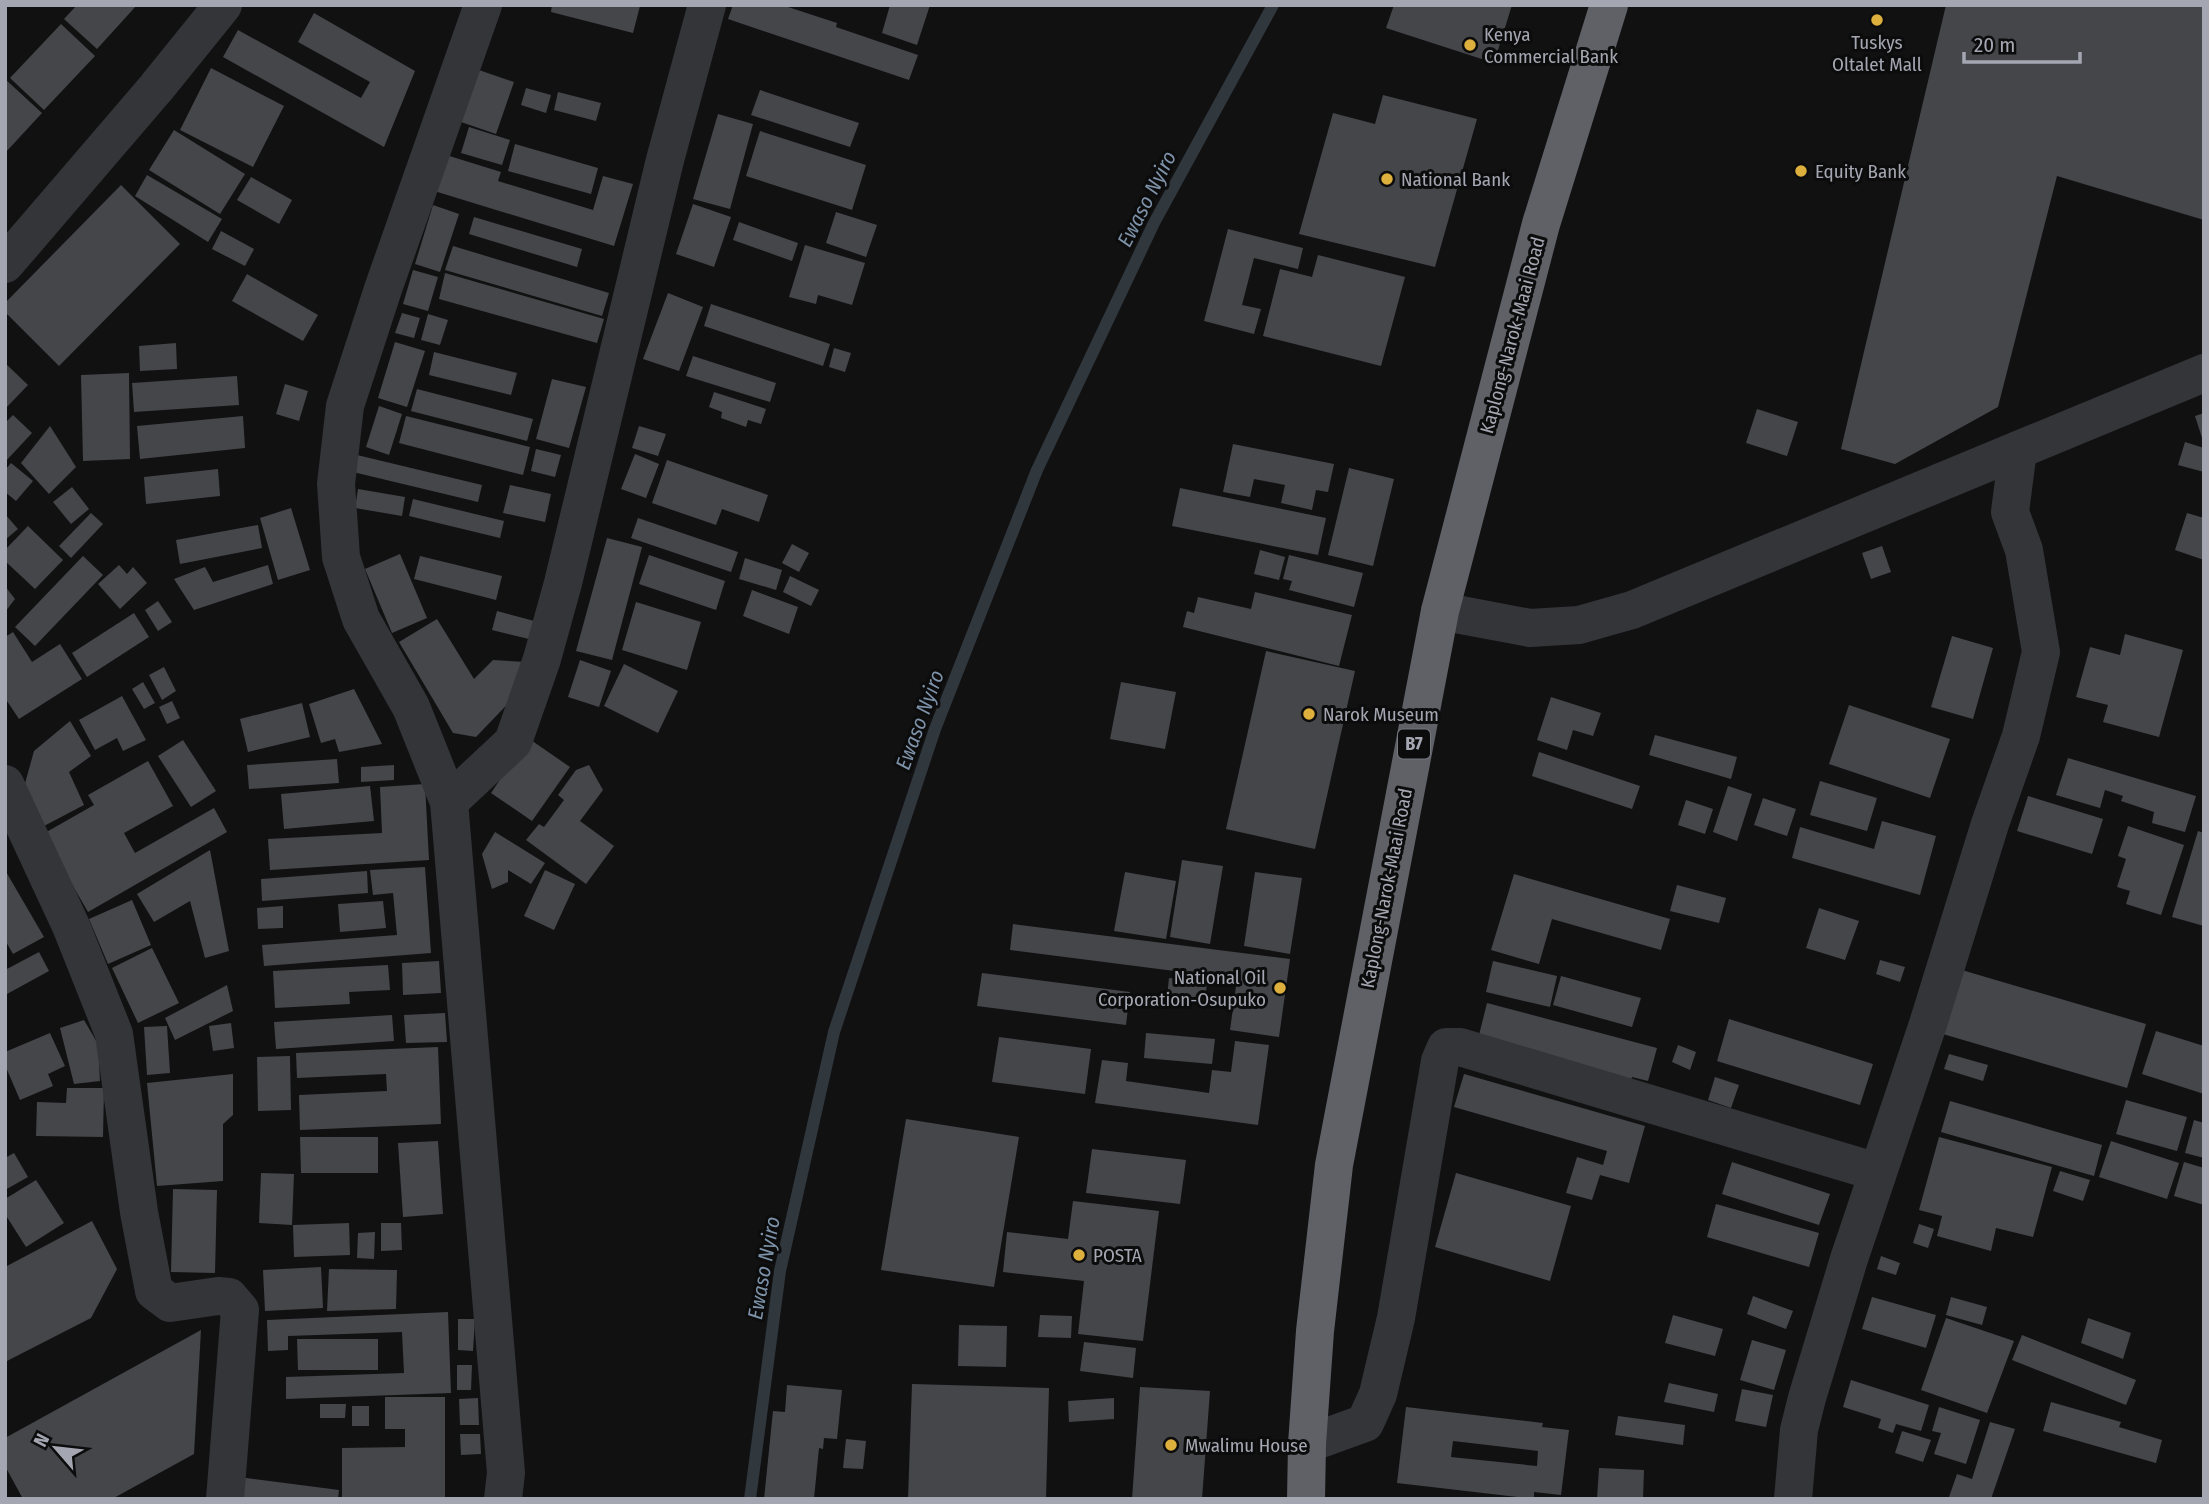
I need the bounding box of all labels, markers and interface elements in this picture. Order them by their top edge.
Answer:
marker: Tuskys Oltalet Mall [1869,12,1885,28]
scale bar [1964,21,2080,65]
place label: Kenya Commercial Bank [1484,23,1618,68]
place label: Tuskys Oltalet Mall [1832,31,1922,76]
text: 20 m [1974,32,2015,58]
marker: Kenya Commercial Bank [1462,37,1478,53]
water label: Ewaso Nyiro [1112,147,1182,251]
place label: Equity Bank [1815,160,1906,183]
marker: Equity Bank [1793,163,1809,179]
place label: National Bank [1401,168,1510,191]
marker: National Bank [1379,171,1395,187]
street label: Kaplong-Narok-Maai Road [1475,234,1550,436]
water label: Ewaso Nyiro [890,667,950,773]
place label: Narok Museum [1323,703,1439,726]
marker: Narok Museum [1301,706,1317,722]
road number: B7 [1398,730,1430,758]
street label: Kaplong-Narok-Maai Road [1356,786,1417,990]
place label: National Oil Corporation-Osupuko [1098,966,1266,1011]
marker: National Oil Corporation-Osupuko [1272,980,1288,996]
water label: Ewaso Nyiro [742,1214,786,1322]
place label: POSTA [1093,1244,1142,1267]
marker: POSTA [1071,1247,1087,1263]
north arrow [21,1413,91,1483]
text: N [29,1430,54,1451]
place label: Mwalimu House [1185,1434,1308,1457]
marker: Mwalimu House [1163,1437,1179,1453]

